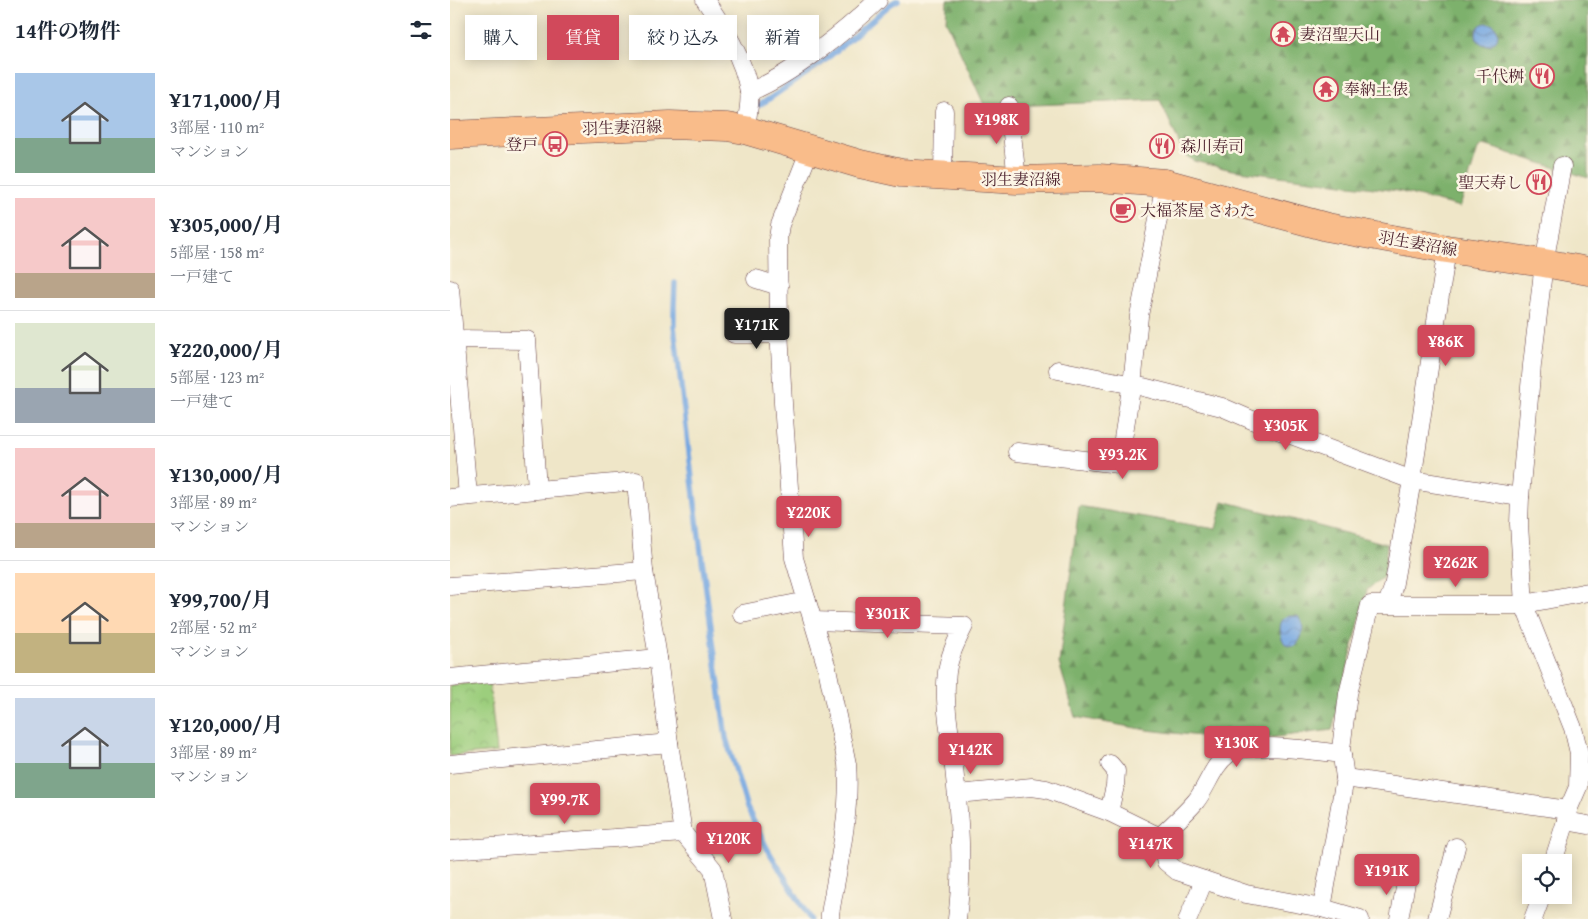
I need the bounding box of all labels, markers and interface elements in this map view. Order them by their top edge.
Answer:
text: 14件の物件 [15,15,121,46]
chip: 購入 [465,15,537,60]
chip: 賃貸 [547,15,619,60]
chip: 絞り込み [629,15,737,60]
chip: 新着 [747,15,819,60]
icon: filters [407,16,435,44]
temple icon: 妻沼聖天山 [1270,21,1296,47]
place label: 妻沼聖天山 [1300,22,1380,46]
restaurant icon: 千代桝 [1529,63,1555,89]
place label: 千代桝 [1476,64,1524,88]
temple icon: 奉納土俵 [1313,76,1339,102]
place label: 奉納土俵 [1344,77,1408,101]
text: ¥171,000/月 [170,84,283,115]
icon: home [55,93,115,153]
pin: ¥198K [962,102,1032,145]
text: ¥198K [975,107,1019,131]
street label: 羽生妻沼線 [582,114,662,140]
text: 3部屋 · 110 m² [170,115,265,139]
bus stop icon: 登戸 [542,131,568,157]
place label: 登戸 [506,132,538,156]
restaurant icon: 森川寿司 [1149,133,1175,159]
place label: 森川寿司 [1180,134,1244,158]
text: マンション [170,139,249,163]
street label: 羽生妻沼線 [981,167,1061,191]
restaurant icon: 聖天寿し [1526,169,1552,195]
place label: 聖天寿し [1458,170,1522,194]
cafe icon: 大福茶屋 さわた [1110,197,1136,223]
place label: 大福茶屋 さわた [1140,198,1256,222]
text: ¥305,000/月 [170,209,283,240]
icon: home [55,218,115,278]
street label: 羽生妻沼線 [1377,224,1459,262]
text: 5部屋 · 158 m² [170,240,265,264]
text: 一戸建て [170,264,234,288]
pin: ¥171K [722,308,792,350]
text: ¥171K [735,312,779,336]
pin: ¥86K [1416,324,1476,367]
text: ¥86K [1429,329,1463,353]
text: ¥220,000/月 [170,334,283,365]
icon: home [55,343,115,403]
text: 5部屋 · 123 m² [170,365,265,389]
text: 一戸建て [170,389,234,413]
pin: ¥305K [1251,408,1321,451]
text: ¥305K [1264,413,1308,437]
pin: ¥93.2K [1082,438,1164,480]
text: ¥93.2K [1099,442,1147,466]
text: ¥130,000/月 [170,459,283,490]
icon: home [55,468,115,528]
text: 3部屋 · 89 m² [170,490,257,514]
pin: ¥220K [774,496,844,538]
text: ¥220K [787,500,831,524]
text: マンション [170,514,249,538]
pin: ¥262K [1421,546,1491,588]
text: ¥262K [1434,550,1478,574]
text: ¥99,700/月 [170,584,272,615]
icon: home [55,593,115,653]
pin: ¥301K [853,596,923,639]
text: ¥301K [866,601,910,625]
text: 2部屋 · 52 m² [170,615,257,639]
text: マンション [170,639,249,663]
text: ¥120,000/月 [170,709,283,740]
icon: home [55,718,115,778]
pin: ¥130K [1202,726,1272,768]
text: ¥130K [1215,730,1259,754]
pin: ¥142K [936,732,1006,775]
text: ¥142K [949,737,993,761]
text: 3部屋 · 89 m² [170,740,257,764]
text: マンション [170,764,249,788]
pin: ¥99.7K [524,782,606,825]
text: ¥99.7K [541,787,589,811]
pin: ¥120K [694,822,764,864]
text: ¥120K [707,826,751,850]
pin: ¥147K [1116,826,1186,869]
text: ¥147K [1129,831,1173,855]
pin: ¥191K [1352,854,1422,896]
map controls [1522,854,1572,904]
button: locate [1522,854,1572,904]
text: ¥191K [1365,858,1409,882]

